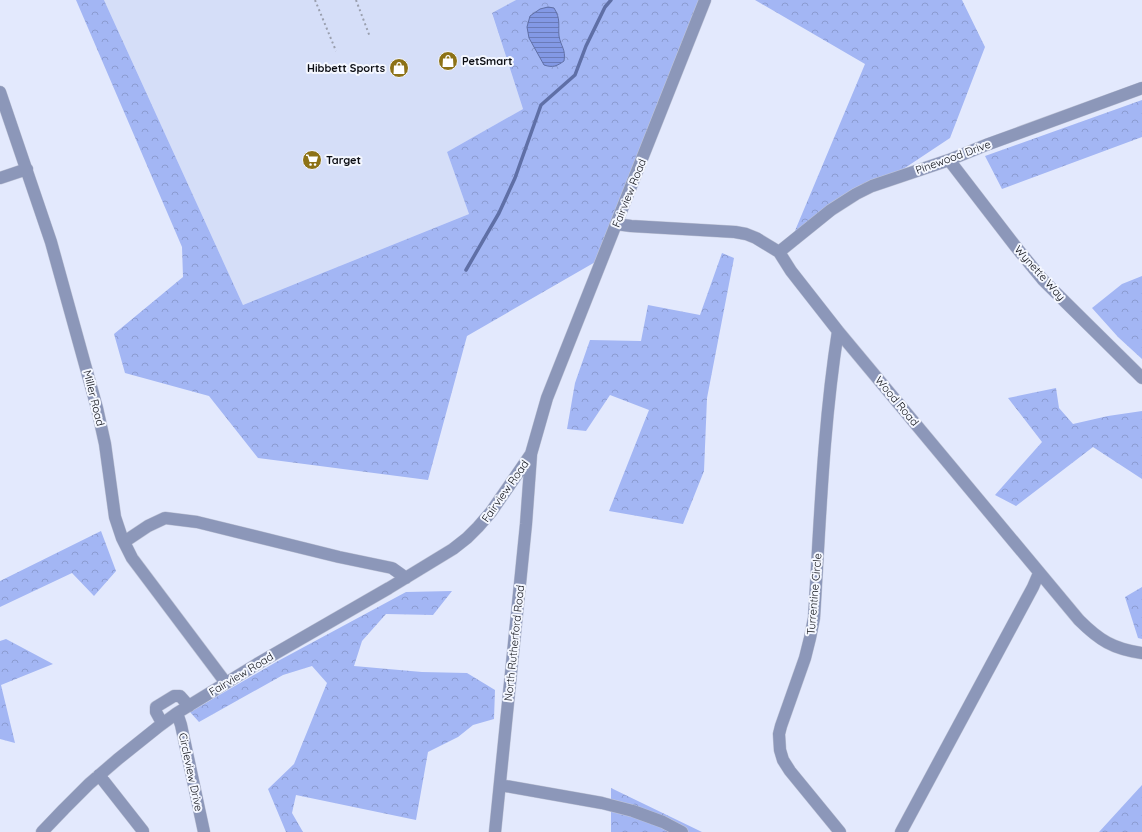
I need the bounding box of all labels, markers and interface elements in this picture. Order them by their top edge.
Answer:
shop icon: PetSmart [437,50,459,72]
place label: PetSmart [462,54,512,68]
shop icon: Hibbett Sports [388,57,410,79]
place label: Hibbett Sports [307,61,385,75]
street label: Pinewood Drive [913,137,993,177]
supermarket icon: Target [301,149,323,171]
place label: Target [326,153,361,167]
street label: Fairview Road [609,157,649,229]
street label: Wynette Way [1012,242,1068,304]
street label: Miller Road [80,369,108,427]
street label: Wood Road [872,373,922,429]
street label: Fairview Road [478,457,532,525]
street label: Turrentine Circle [803,553,825,635]
street label: North Rutherford Road [501,584,527,702]
street label: Fairview Road [206,649,276,699]
street label: Circleview Drive [176,731,206,813]

